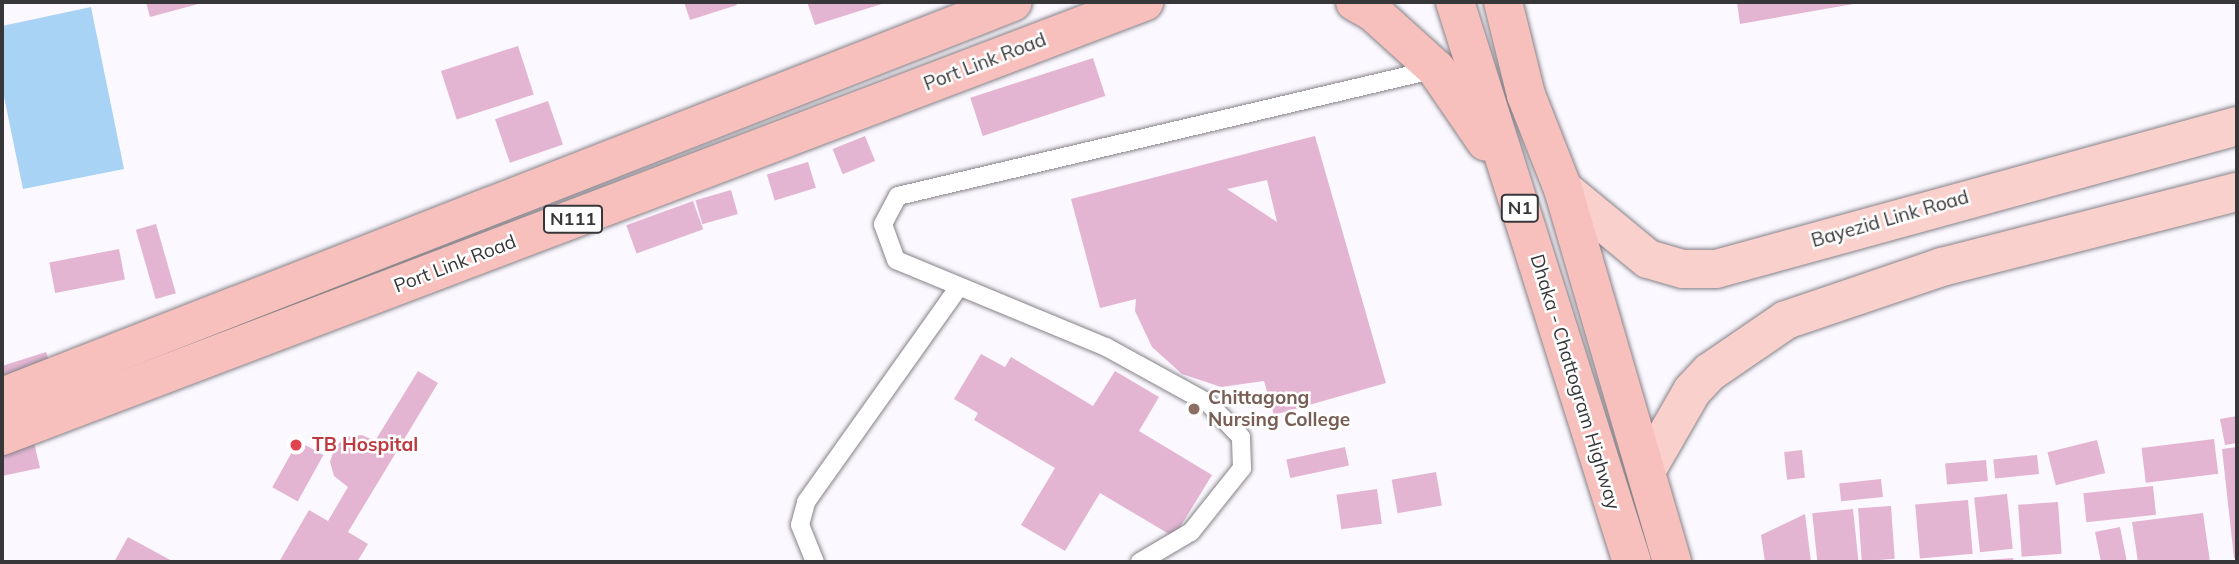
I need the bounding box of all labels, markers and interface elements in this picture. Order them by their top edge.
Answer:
street label: Port Link Road [921,28,1049,96]
street label: Bayezid Link Road [1809,186,1971,252]
road number: N1 [1501,194,1539,223]
road number: N111 [542,204,604,233]
street label: Port Link Road [391,230,519,298]
street label: Dhaka - Chattogram Highway [1525,252,1625,512]
place label: Chittagong Nursing College [1208,387,1350,431]
marker: Chittagong Nursing College [1186,401,1202,417]
place label: TB Hospital [312,434,418,456]
marker: TB Hospital [286,435,306,455]

